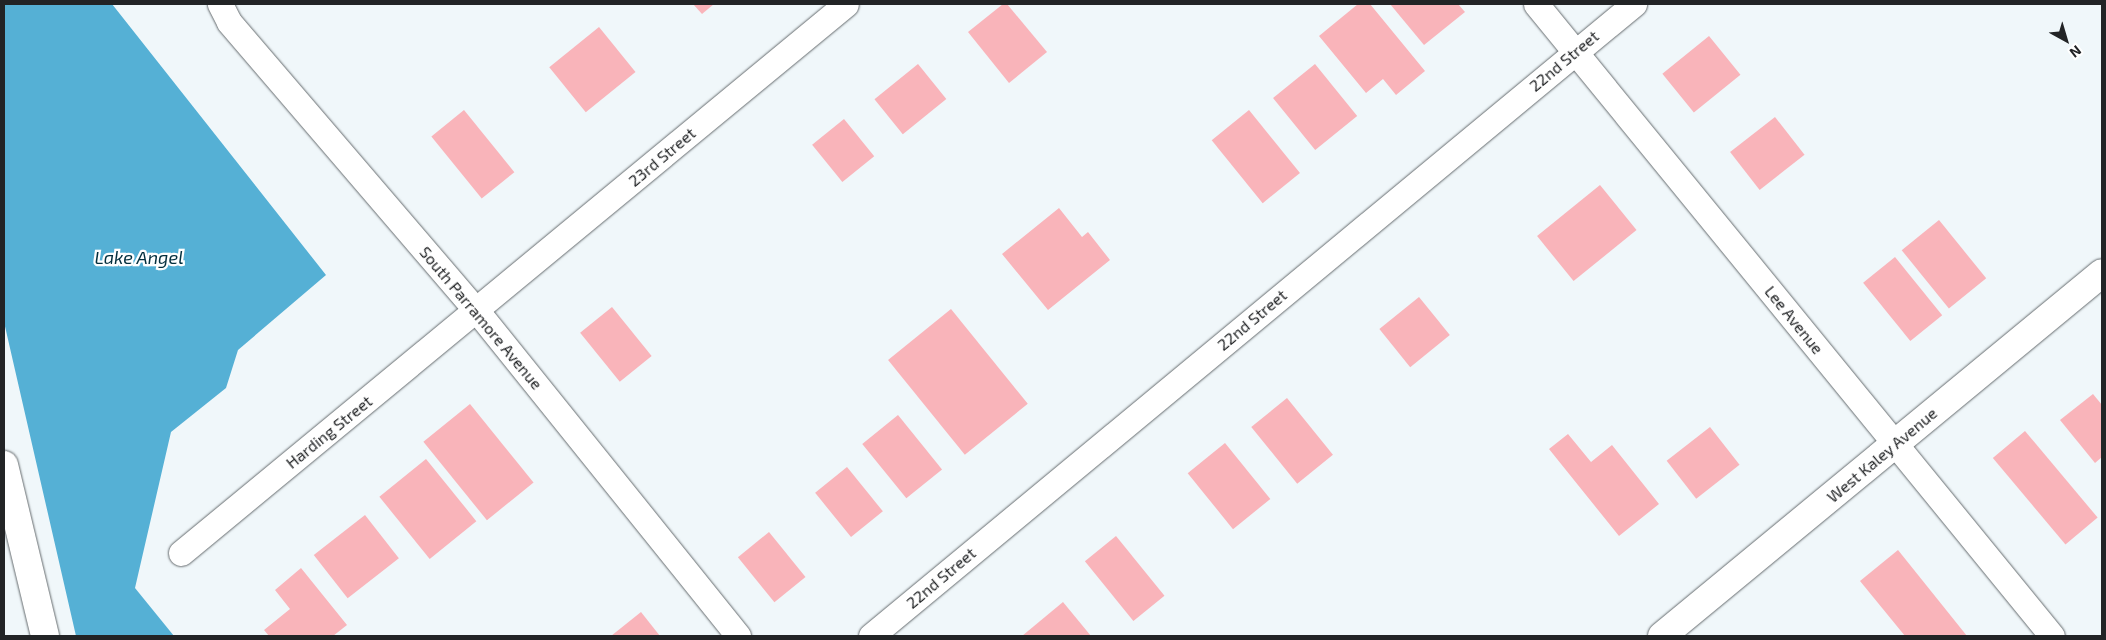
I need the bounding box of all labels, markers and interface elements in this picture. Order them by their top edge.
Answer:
north arrow [2041,15,2091,65]
street label: 22nd Street [1525,26,1603,96]
text: N [2066,42,2085,62]
street label: 23rd Street [625,124,699,190]
street label: South Parramore Avenue [415,242,547,394]
water label: Lake Angel [94,246,184,268]
street label: Lee Avenue [1761,282,1827,358]
street label: 22nd Street [1213,285,1291,355]
street label: Harding Street [282,391,376,473]
street label: West Kaley Avenue [1823,403,1941,507]
street label: 22nd Street [902,543,980,613]

